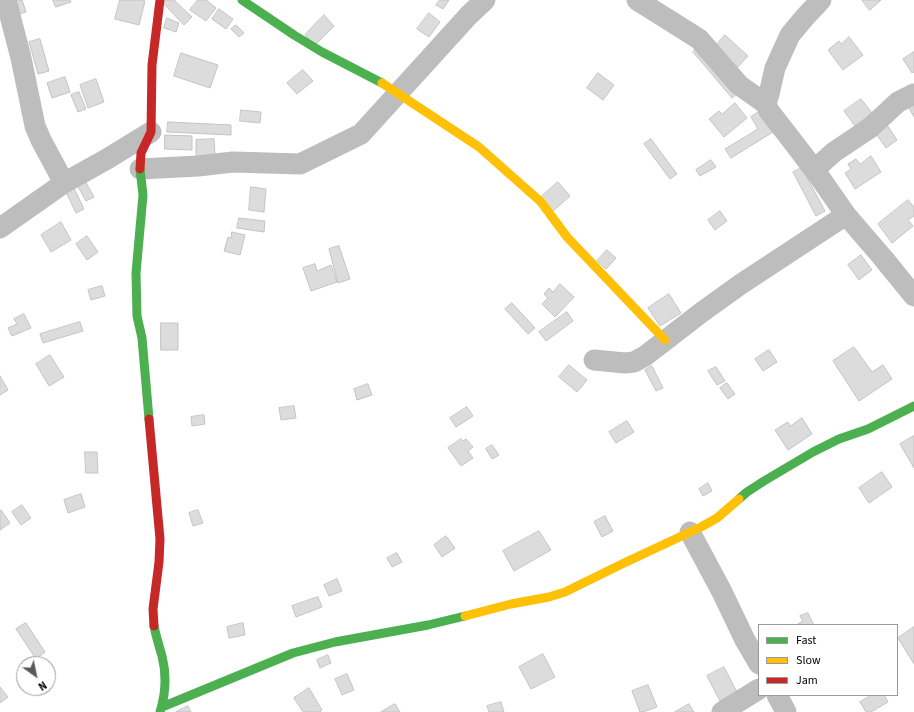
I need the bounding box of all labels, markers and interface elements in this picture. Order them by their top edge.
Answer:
legend [758,624,898,696]
text: Fast [796,632,816,649]
text: Slow [796,652,821,669]
north arrow [16,656,56,696]
text: Jam [796,672,818,689]
text: N [35,677,49,694]

